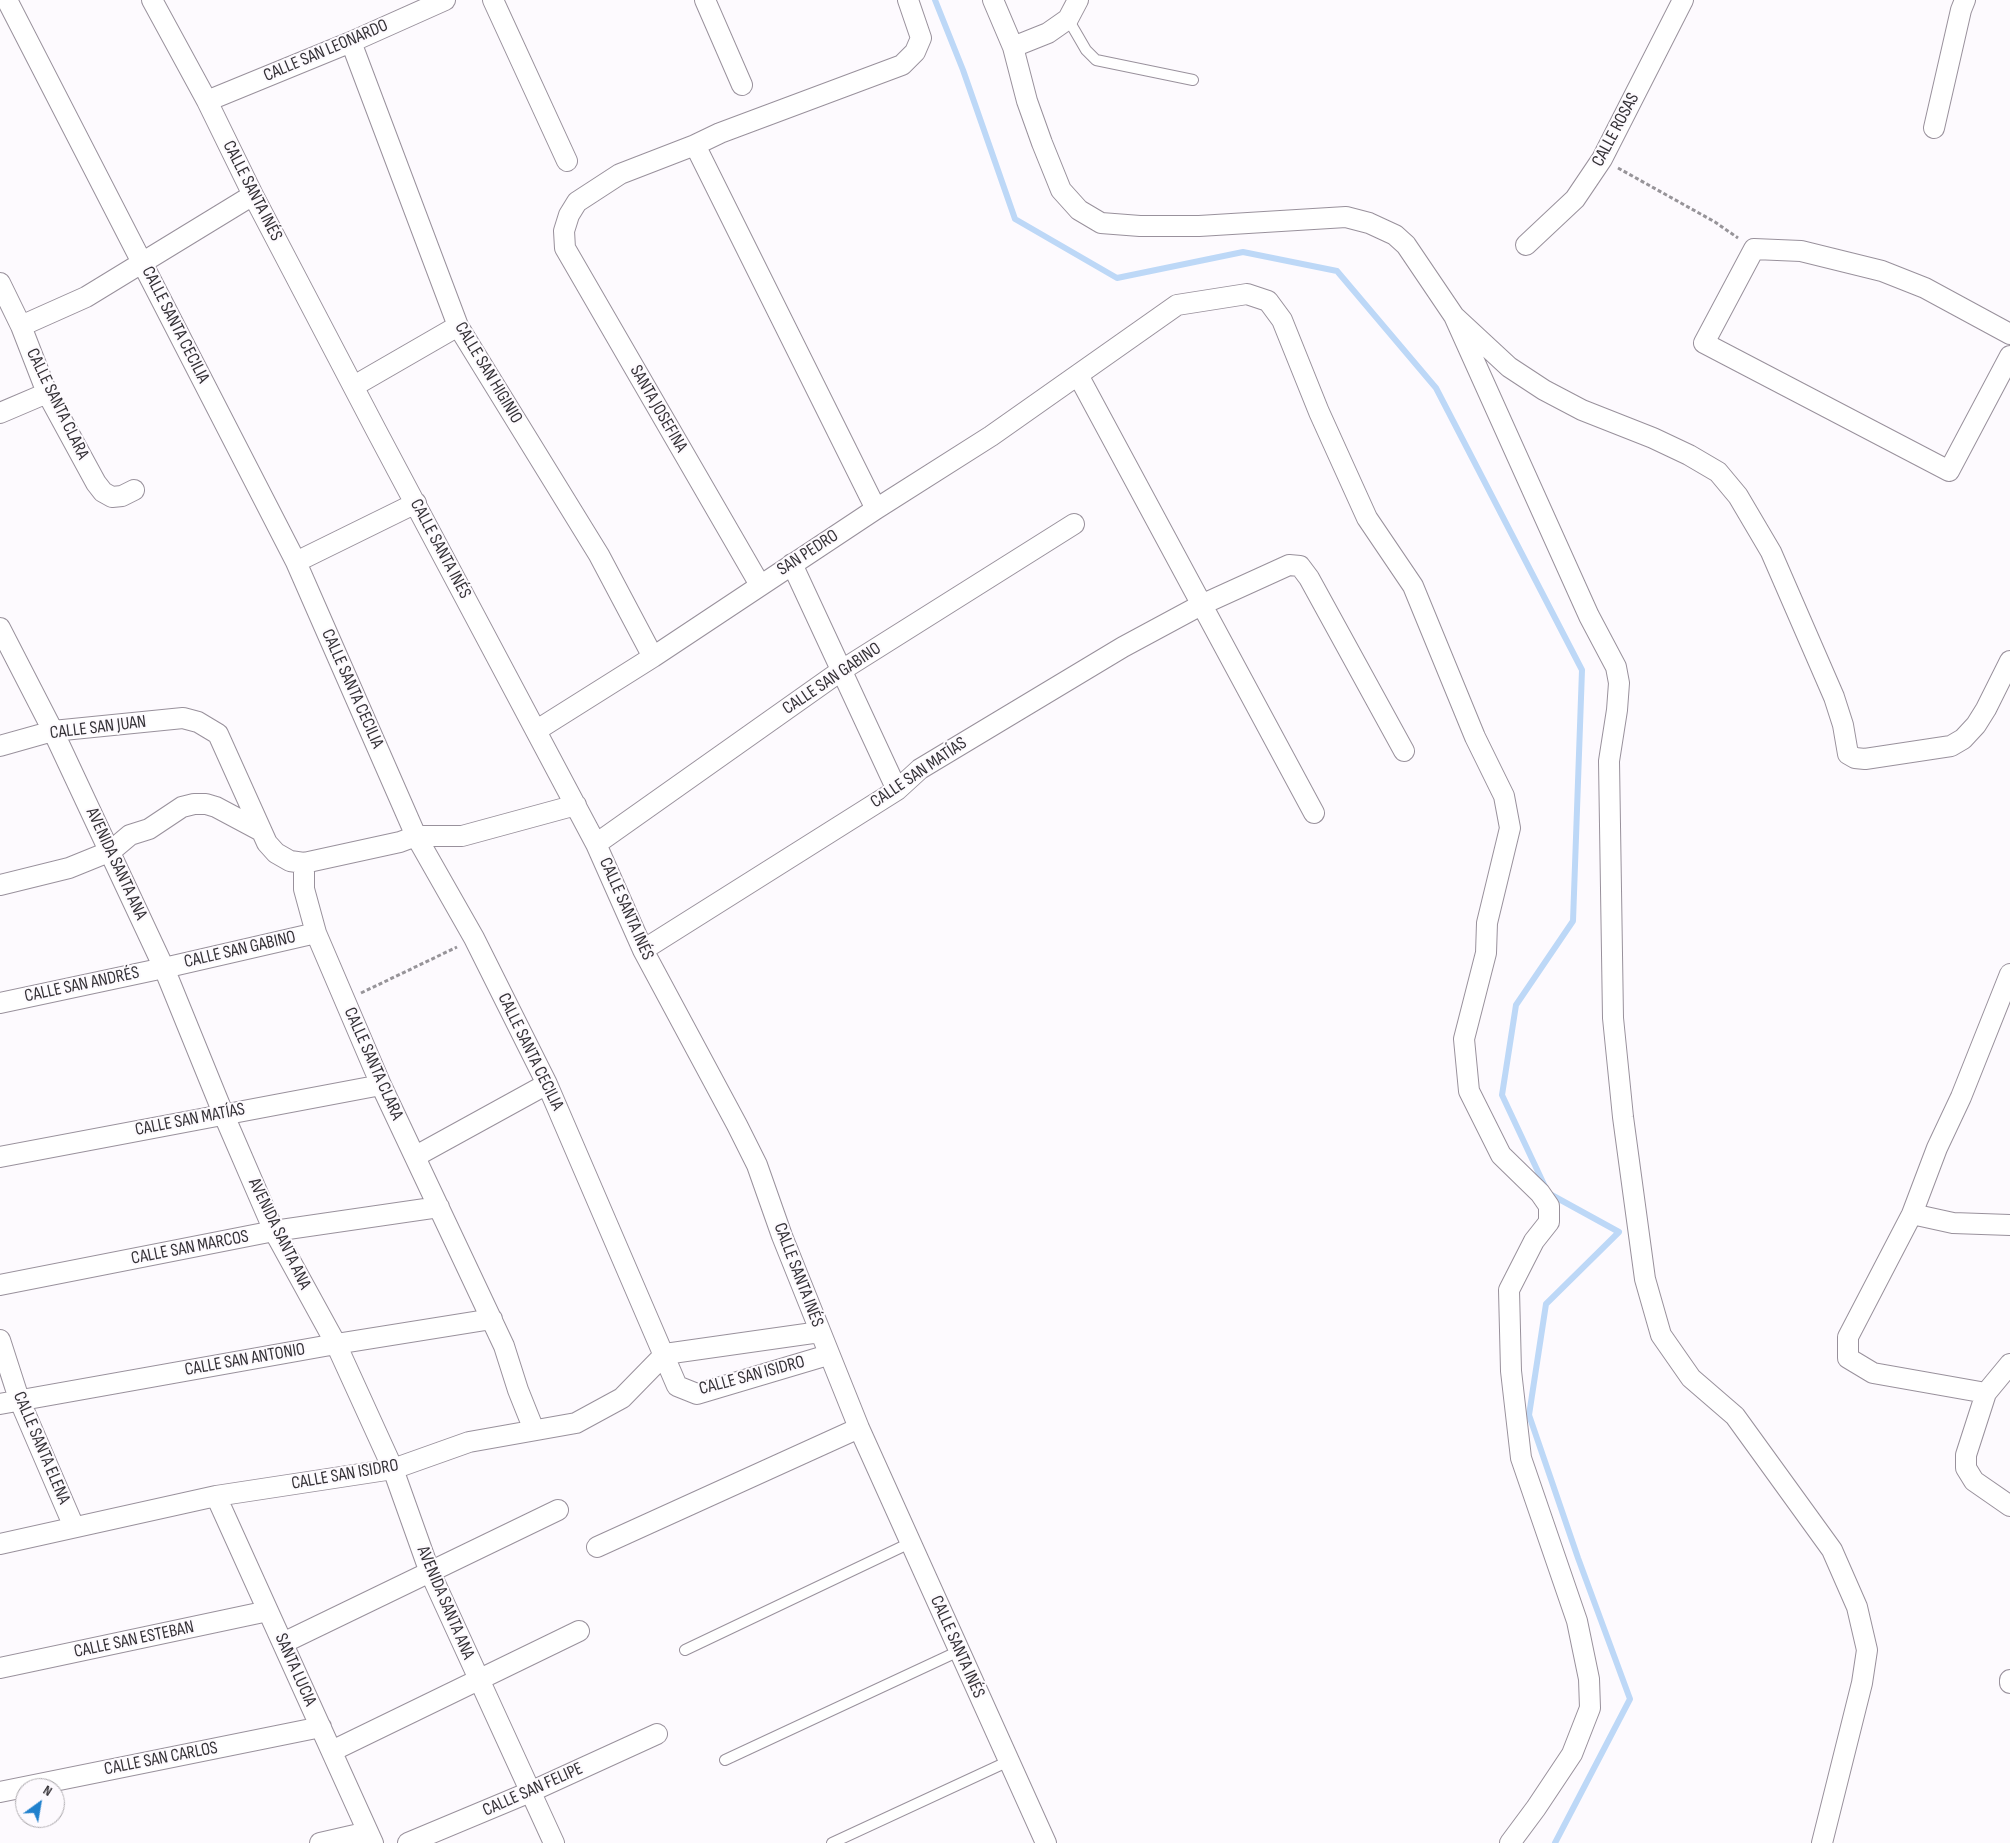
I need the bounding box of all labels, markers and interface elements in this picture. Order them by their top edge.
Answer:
street label: CALLE SAN LEONARDO [260,15,392,87]
street label: CALLE ROSAS [1588,90,1644,170]
street label: CALLE SANTA INÉS [217,137,287,245]
street label: CALLE SANTA CECILIA [136,263,214,387]
street label: CALLE SAN HIGINIO [449,318,527,428]
street label: CALLE SANTA CLARA [21,345,93,463]
street label: SANTA JOSEFINA [624,362,692,456]
street label: CALLE SANTA INÉS [405,495,475,603]
street label: SAN PEDRO [773,525,843,581]
street label: CALLE SANTA CECILIA [316,626,388,752]
street label: CALLE SAN GABINO [779,638,885,720]
street label: CALLE SAN JUAN [49,711,147,745]
street label: CALLE SAN MATÍAS [867,733,971,813]
street label: AVENIDA SANTA ANA [81,805,151,923]
street label: CALLE SANTA INÉS [594,854,658,964]
street label: CALLE SAN GABINO [182,927,298,973]
street label: CALLE SAN ANDRÉS [23,962,141,1008]
street label: CALLE SANTA CECILIA [492,990,568,1114]
street label: CALLE SANTA CLARA [339,1004,407,1124]
street label: CALLE SAN MATÍAS [133,1099,247,1141]
street label: AVENIDA SANTA ANA [243,1175,315,1293]
street label: CALLE SANTA INÉS [768,1220,828,1330]
street label: CALLE SAN MARCOS [129,1226,251,1270]
street label: CALLE SAN ANTONIO [183,1339,307,1381]
street label: CALLE SAN ISIDRO [697,1352,807,1400]
street label: CALLE SANTA ELENA [8,1388,74,1508]
street label: CALLE SAN ISIDRO [290,1455,400,1495]
street label: AVENIDA SANTA ANA [411,1543,479,1663]
street label: CALLE SANTA INÉS [925,1592,989,1702]
street label: CALLE SAN ESTEBAN [72,1617,196,1663]
street label: SANTA LUCIA [269,1630,321,1710]
street label: CALLE SAN CARLOS [102,1737,220,1781]
street label: CALLE SAN FELIPE [480,1758,586,1822]
north arrow [15,1778,65,1828]
text: N [40,1782,55,1800]

